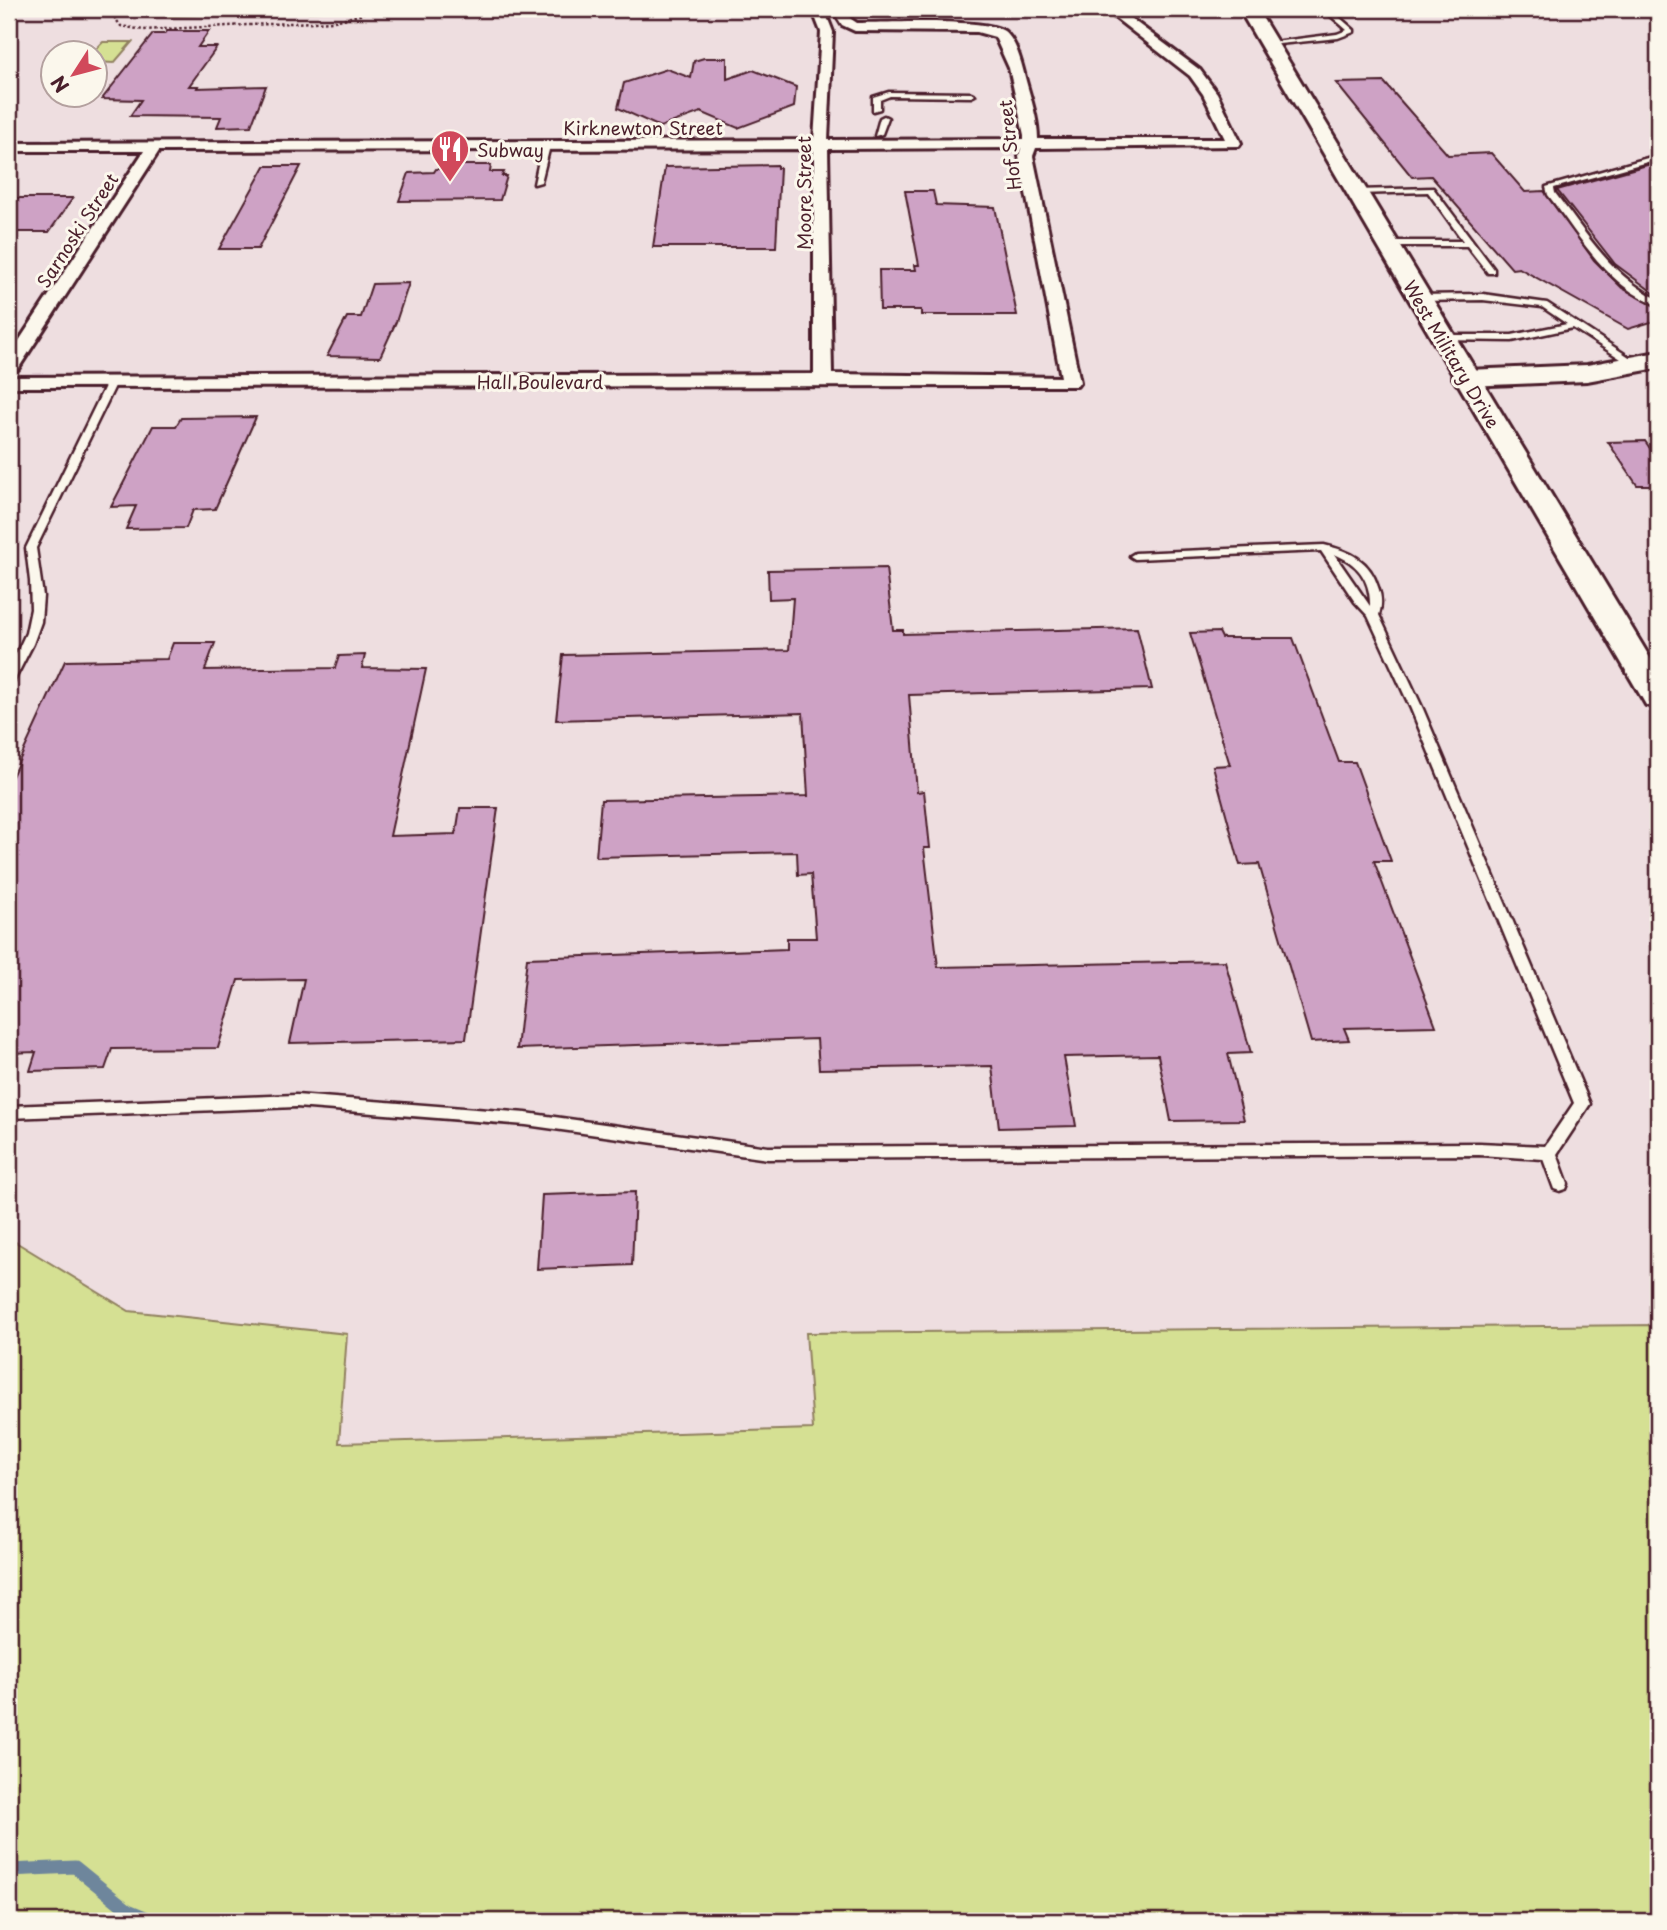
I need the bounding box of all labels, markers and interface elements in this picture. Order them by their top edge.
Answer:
north arrow [38,38,108,108]
text: N [44,70,75,99]
street label: Hof Street [991,98,1027,192]
street label: Kirknewton Street [563,114,723,141]
restaurant icon: Subway [429,128,471,183]
place label: Subway [477,136,544,163]
street label: Moore Street [790,136,817,250]
street label: Sarnoski Street [30,167,124,293]
street label: West Military Drive [1397,275,1507,433]
street label: Hall Boulevard [477,368,603,395]

